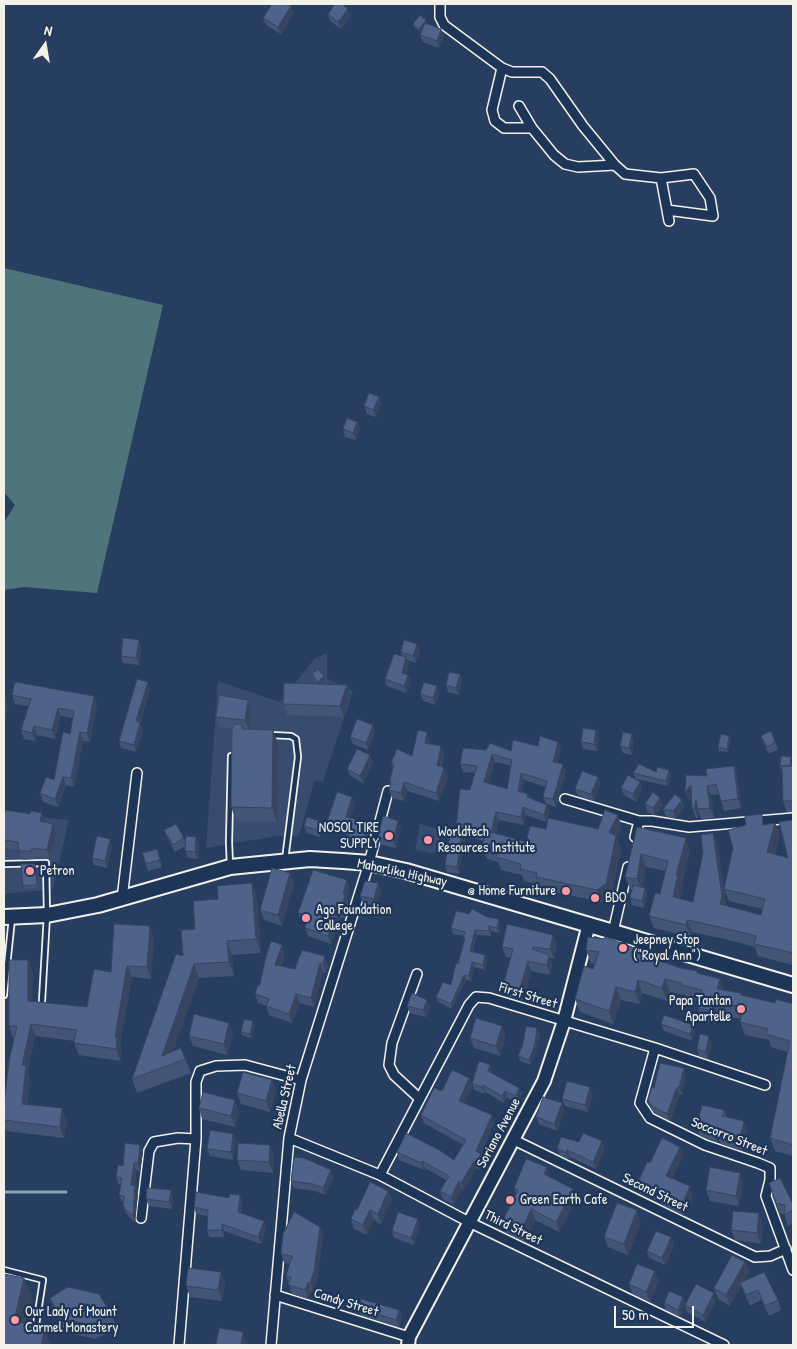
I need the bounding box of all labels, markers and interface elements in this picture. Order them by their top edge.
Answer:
north arrow [20,20,70,70]
text: N [43,20,54,40]
place label: NOSOL TIRE SUPPLY [319,820,379,852]
place label: Worldtech Resources Institute [438,824,535,856]
marker: NOSOL TIRE SUPPLY [383,830,395,842]
marker: Worldtech Resources Institute [422,834,434,846]
street label: Maharlika Highway [355,855,449,891]
place label: Petron [40,863,74,879]
marker: Petron [24,865,36,877]
place label: @ Home Furniture [467,883,556,899]
marker: @ Home Furniture [560,885,572,897]
place label: BDO [605,890,627,906]
marker: BDO [589,892,601,904]
place label: Ago Foundation College [316,902,392,934]
marker: Ago Foundation College [300,912,312,924]
place label: Jeepney Stop ("Royal Ann") [633,932,701,964]
marker: Jeepney Stop ("Royal Ann") [617,942,629,954]
street label: First Street [497,979,559,1013]
place label: Papa Tantan Apartelle [669,993,731,1026]
marker: Papa Tantan Apartelle [735,1003,747,1015]
street label: Abella Street [269,1063,301,1131]
street label: Soriano Avenue [474,1095,524,1171]
street label: Soccorro Street [688,1114,770,1160]
street label: Second Street [620,1170,690,1216]
place label: Green Earth Cafe [520,1192,608,1208]
marker: Green Earth Cafe [504,1194,516,1206]
street label: Third Street [481,1207,545,1249]
street label: Candy Street [312,1285,380,1321]
scale bar [617,1296,697,1328]
place label: Our Lady of Mount Carmel Monastery [25,1304,118,1336]
text: 50 m [622,1304,649,1325]
marker: Our Lady of Mount Carmel Monastery [9,1314,21,1326]

